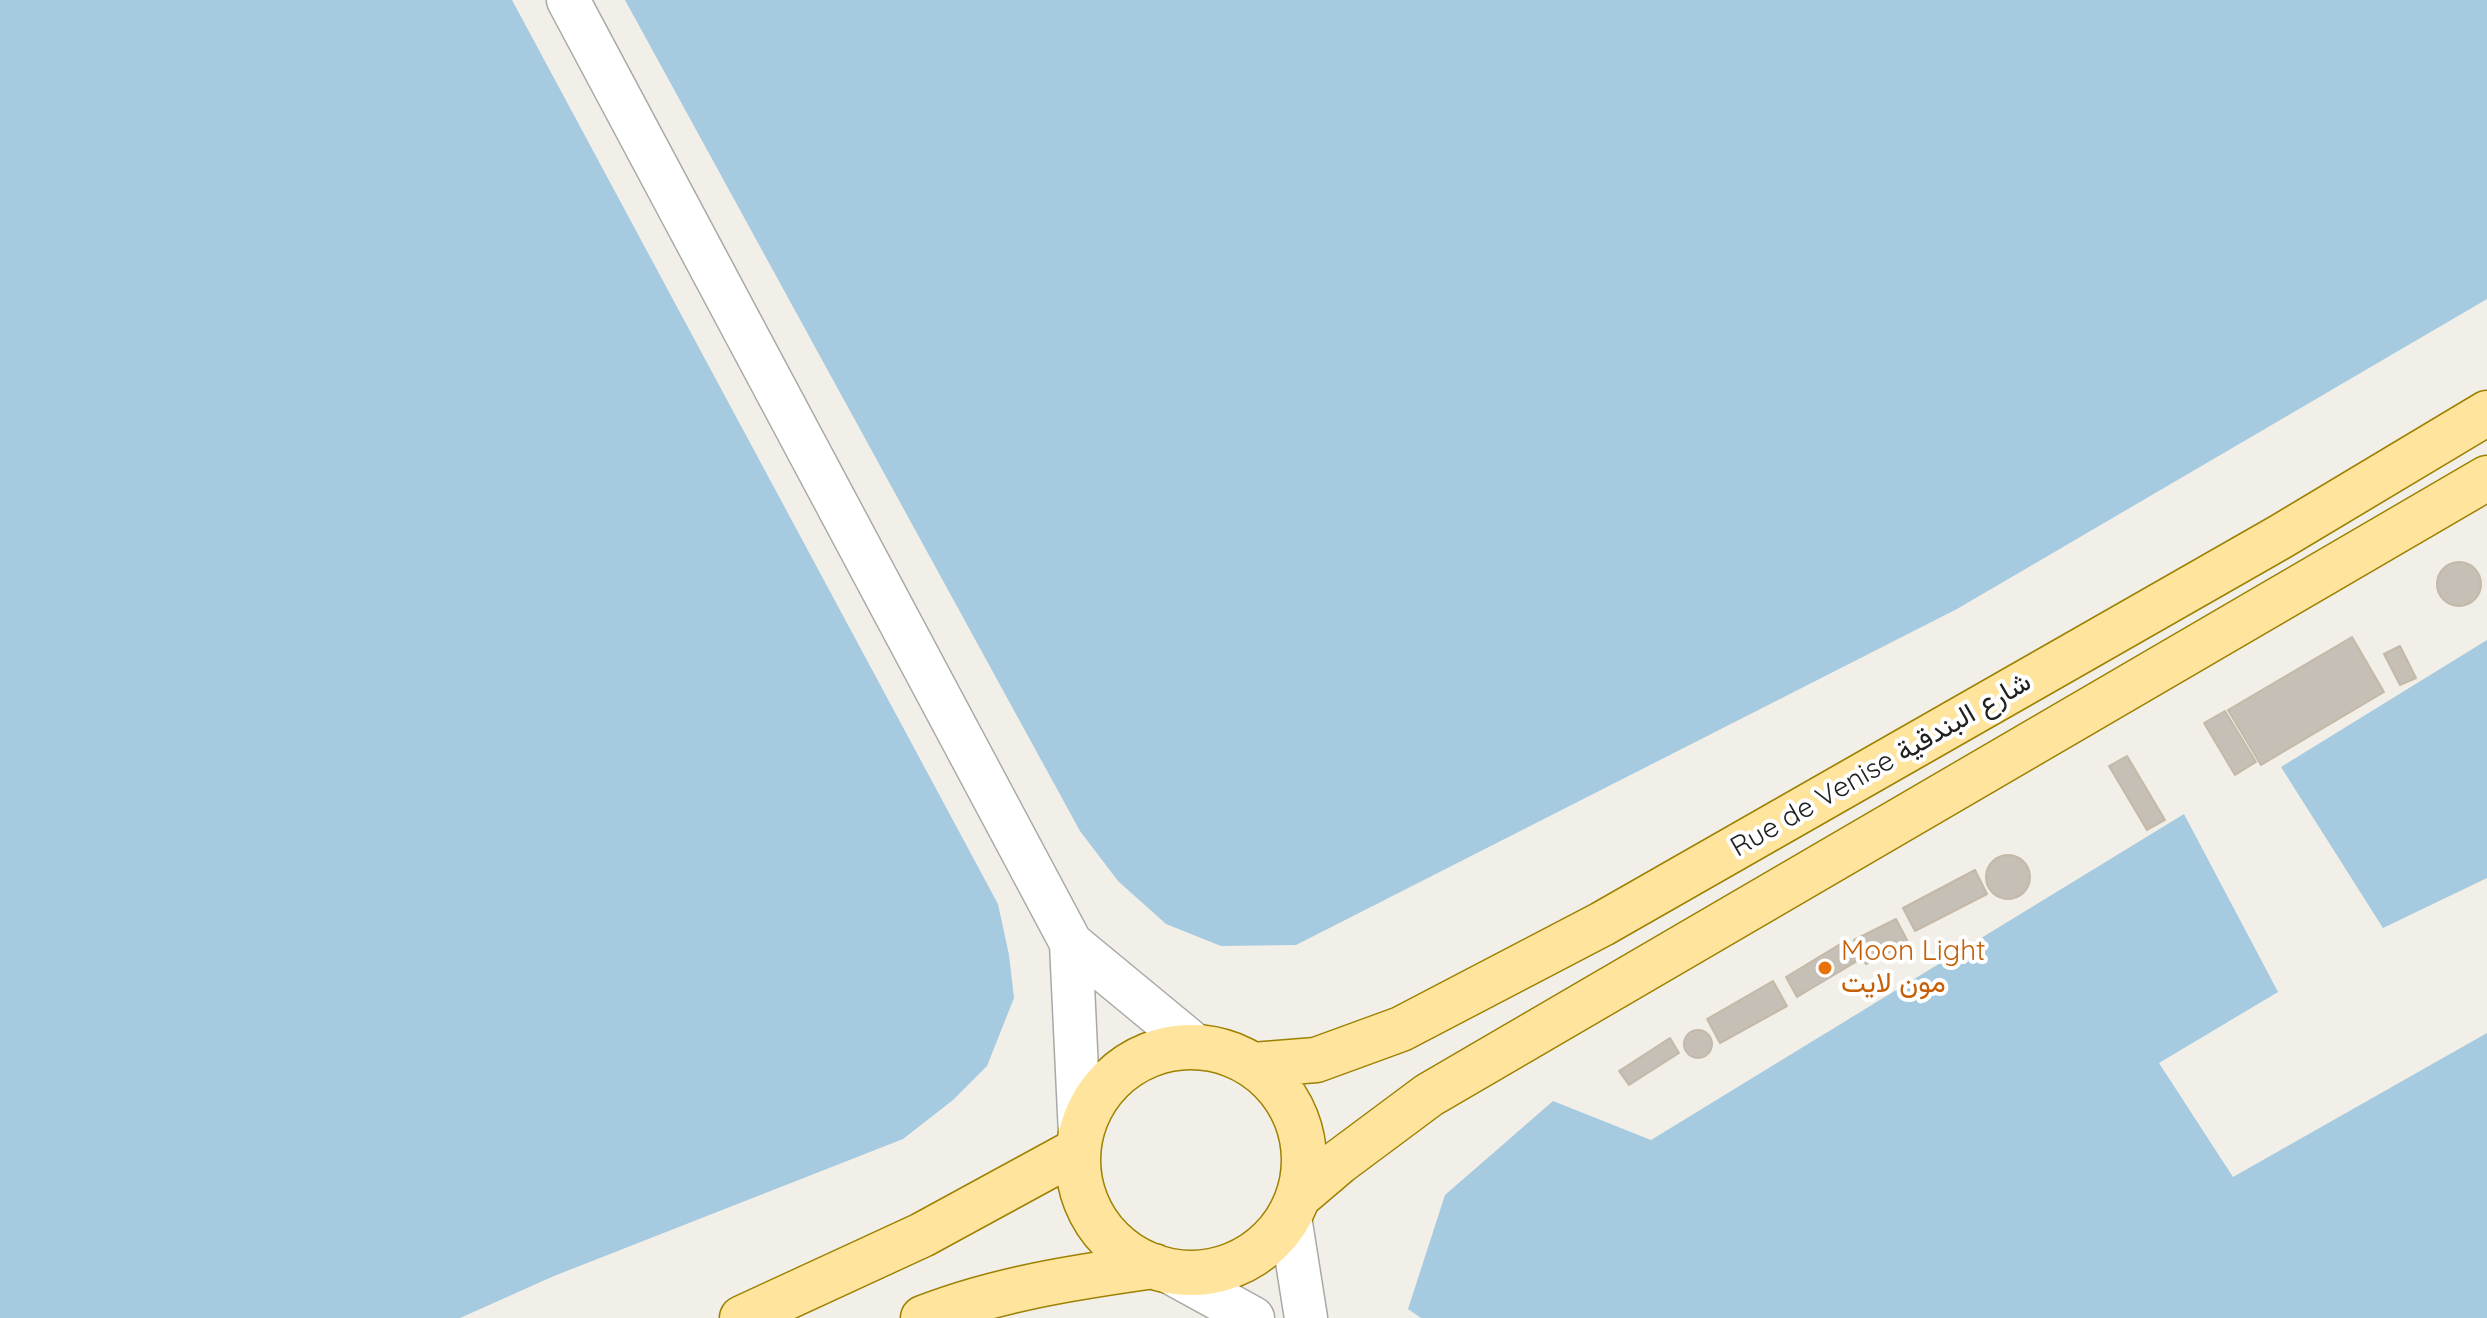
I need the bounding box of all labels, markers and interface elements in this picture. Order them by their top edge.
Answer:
street label: Rue de Venise شارع البندقية [1725,665,2037,865]
place label: Moon Light مون لايت [1841,935,1986,1001]
marker: Moon Light مون لايت [1816,959,1834,977]

